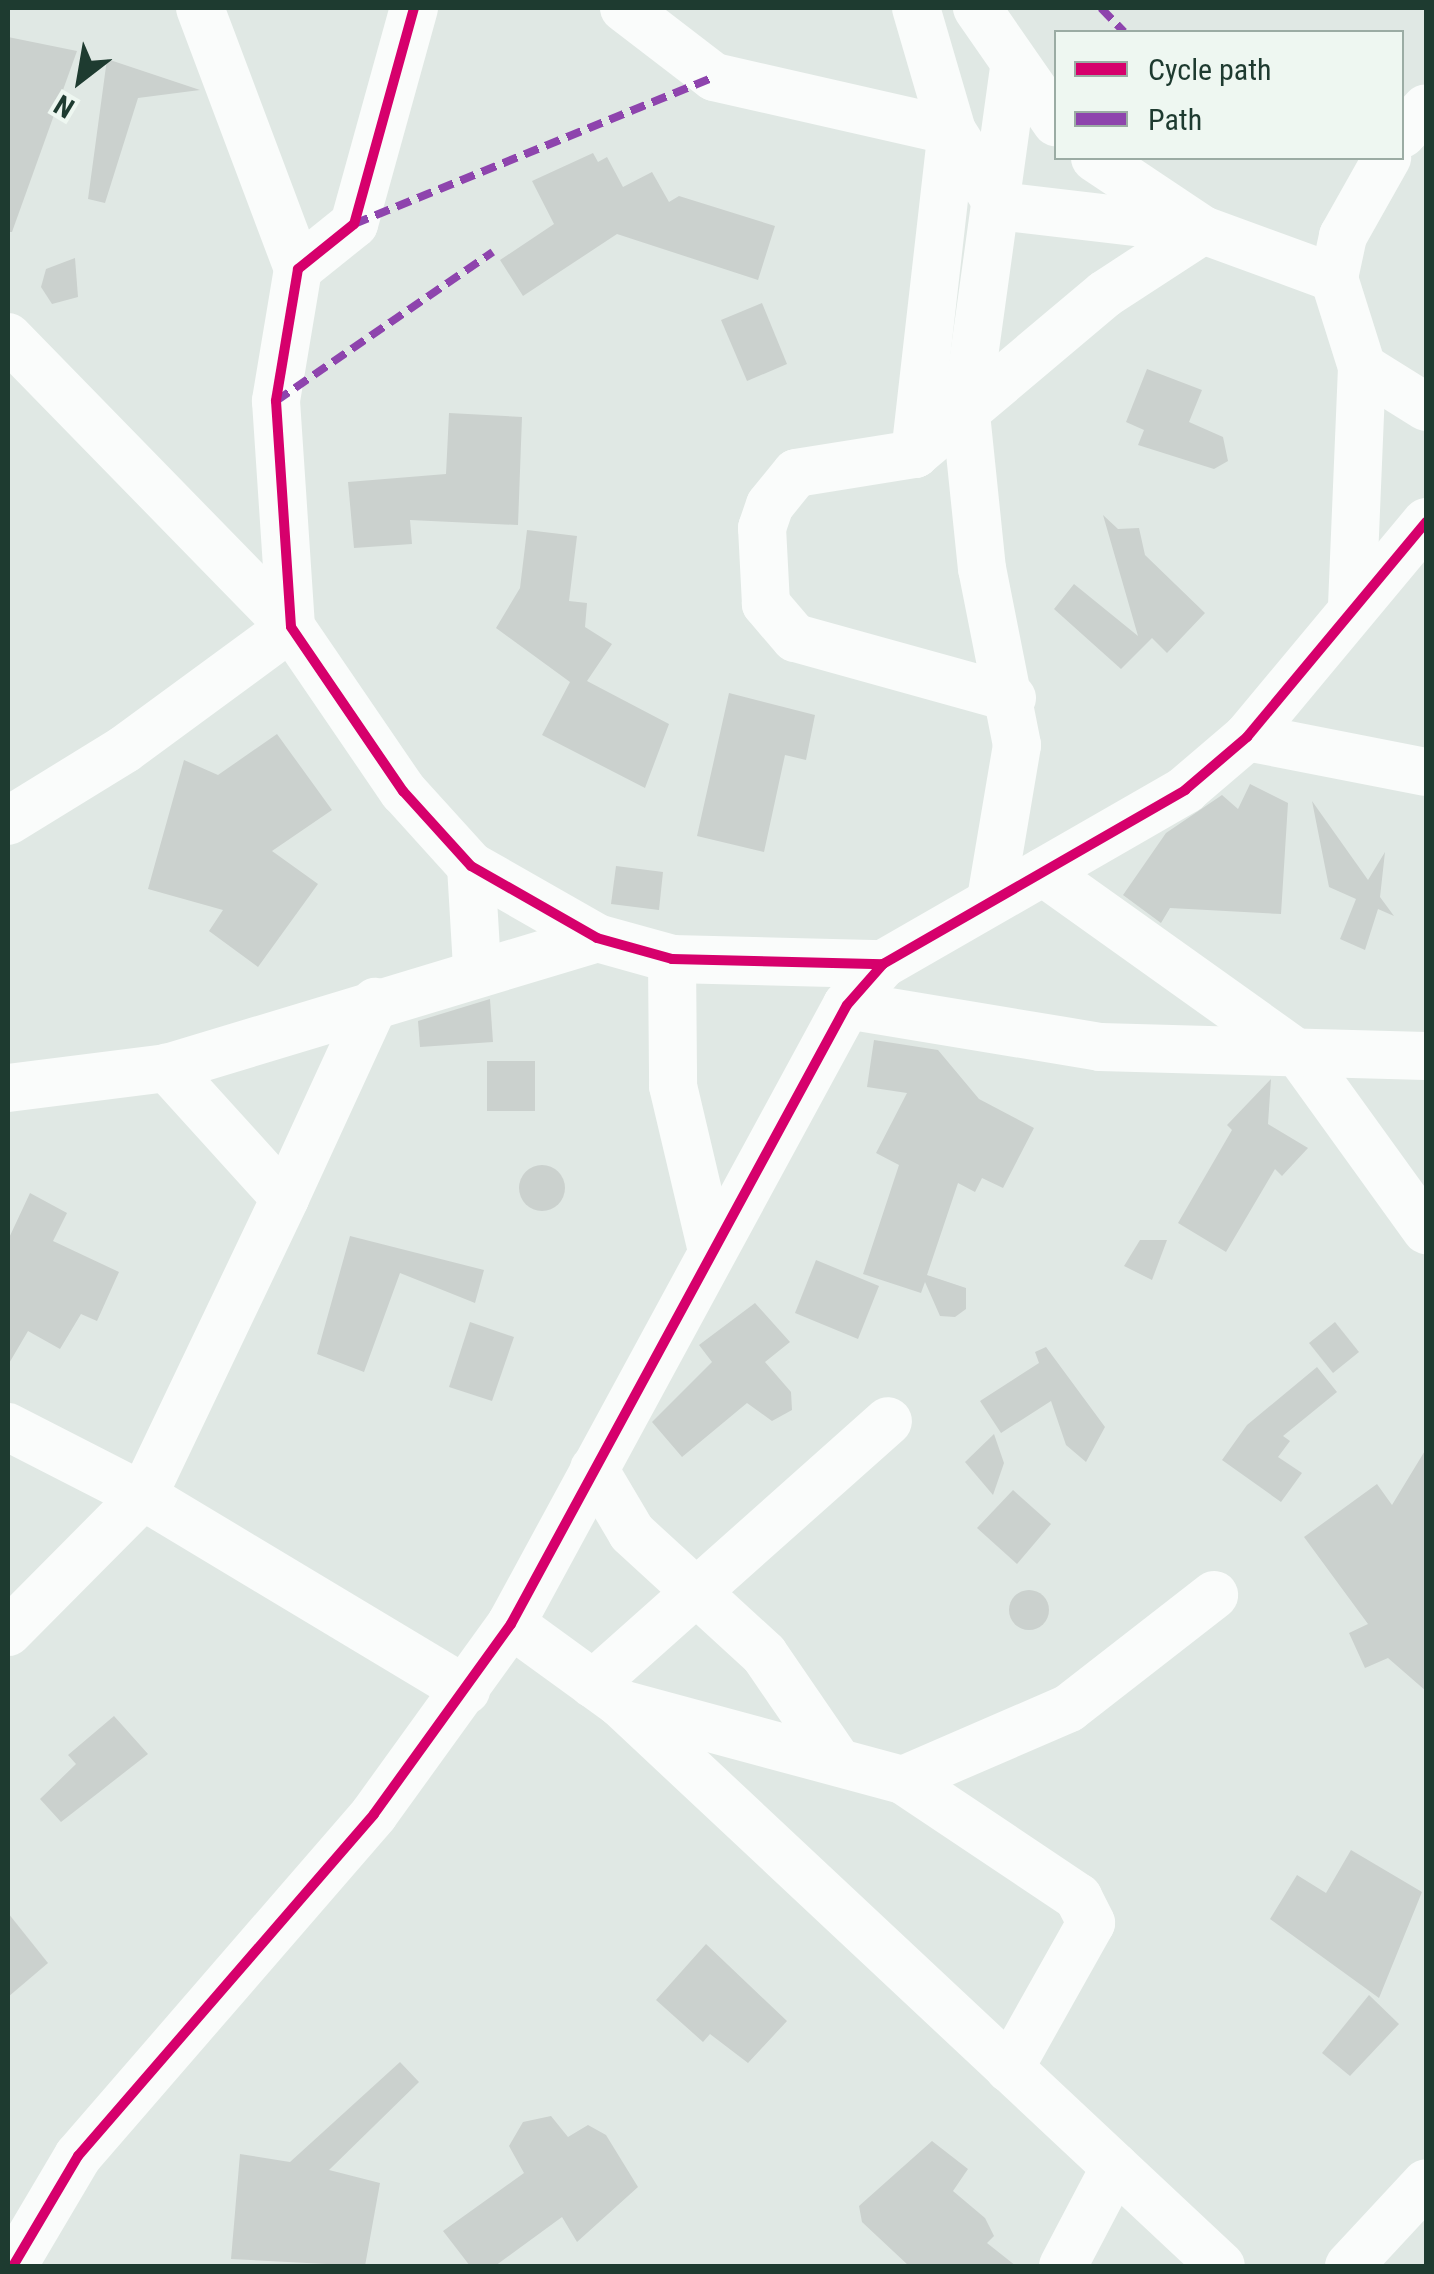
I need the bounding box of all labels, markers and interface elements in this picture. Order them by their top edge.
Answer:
north arrow [30,30,130,130]
legend [1054,30,1404,160]
text: Cycle path [1148,52,1272,87]
text: N [48,88,80,125]
text: Path [1148,102,1202,137]

